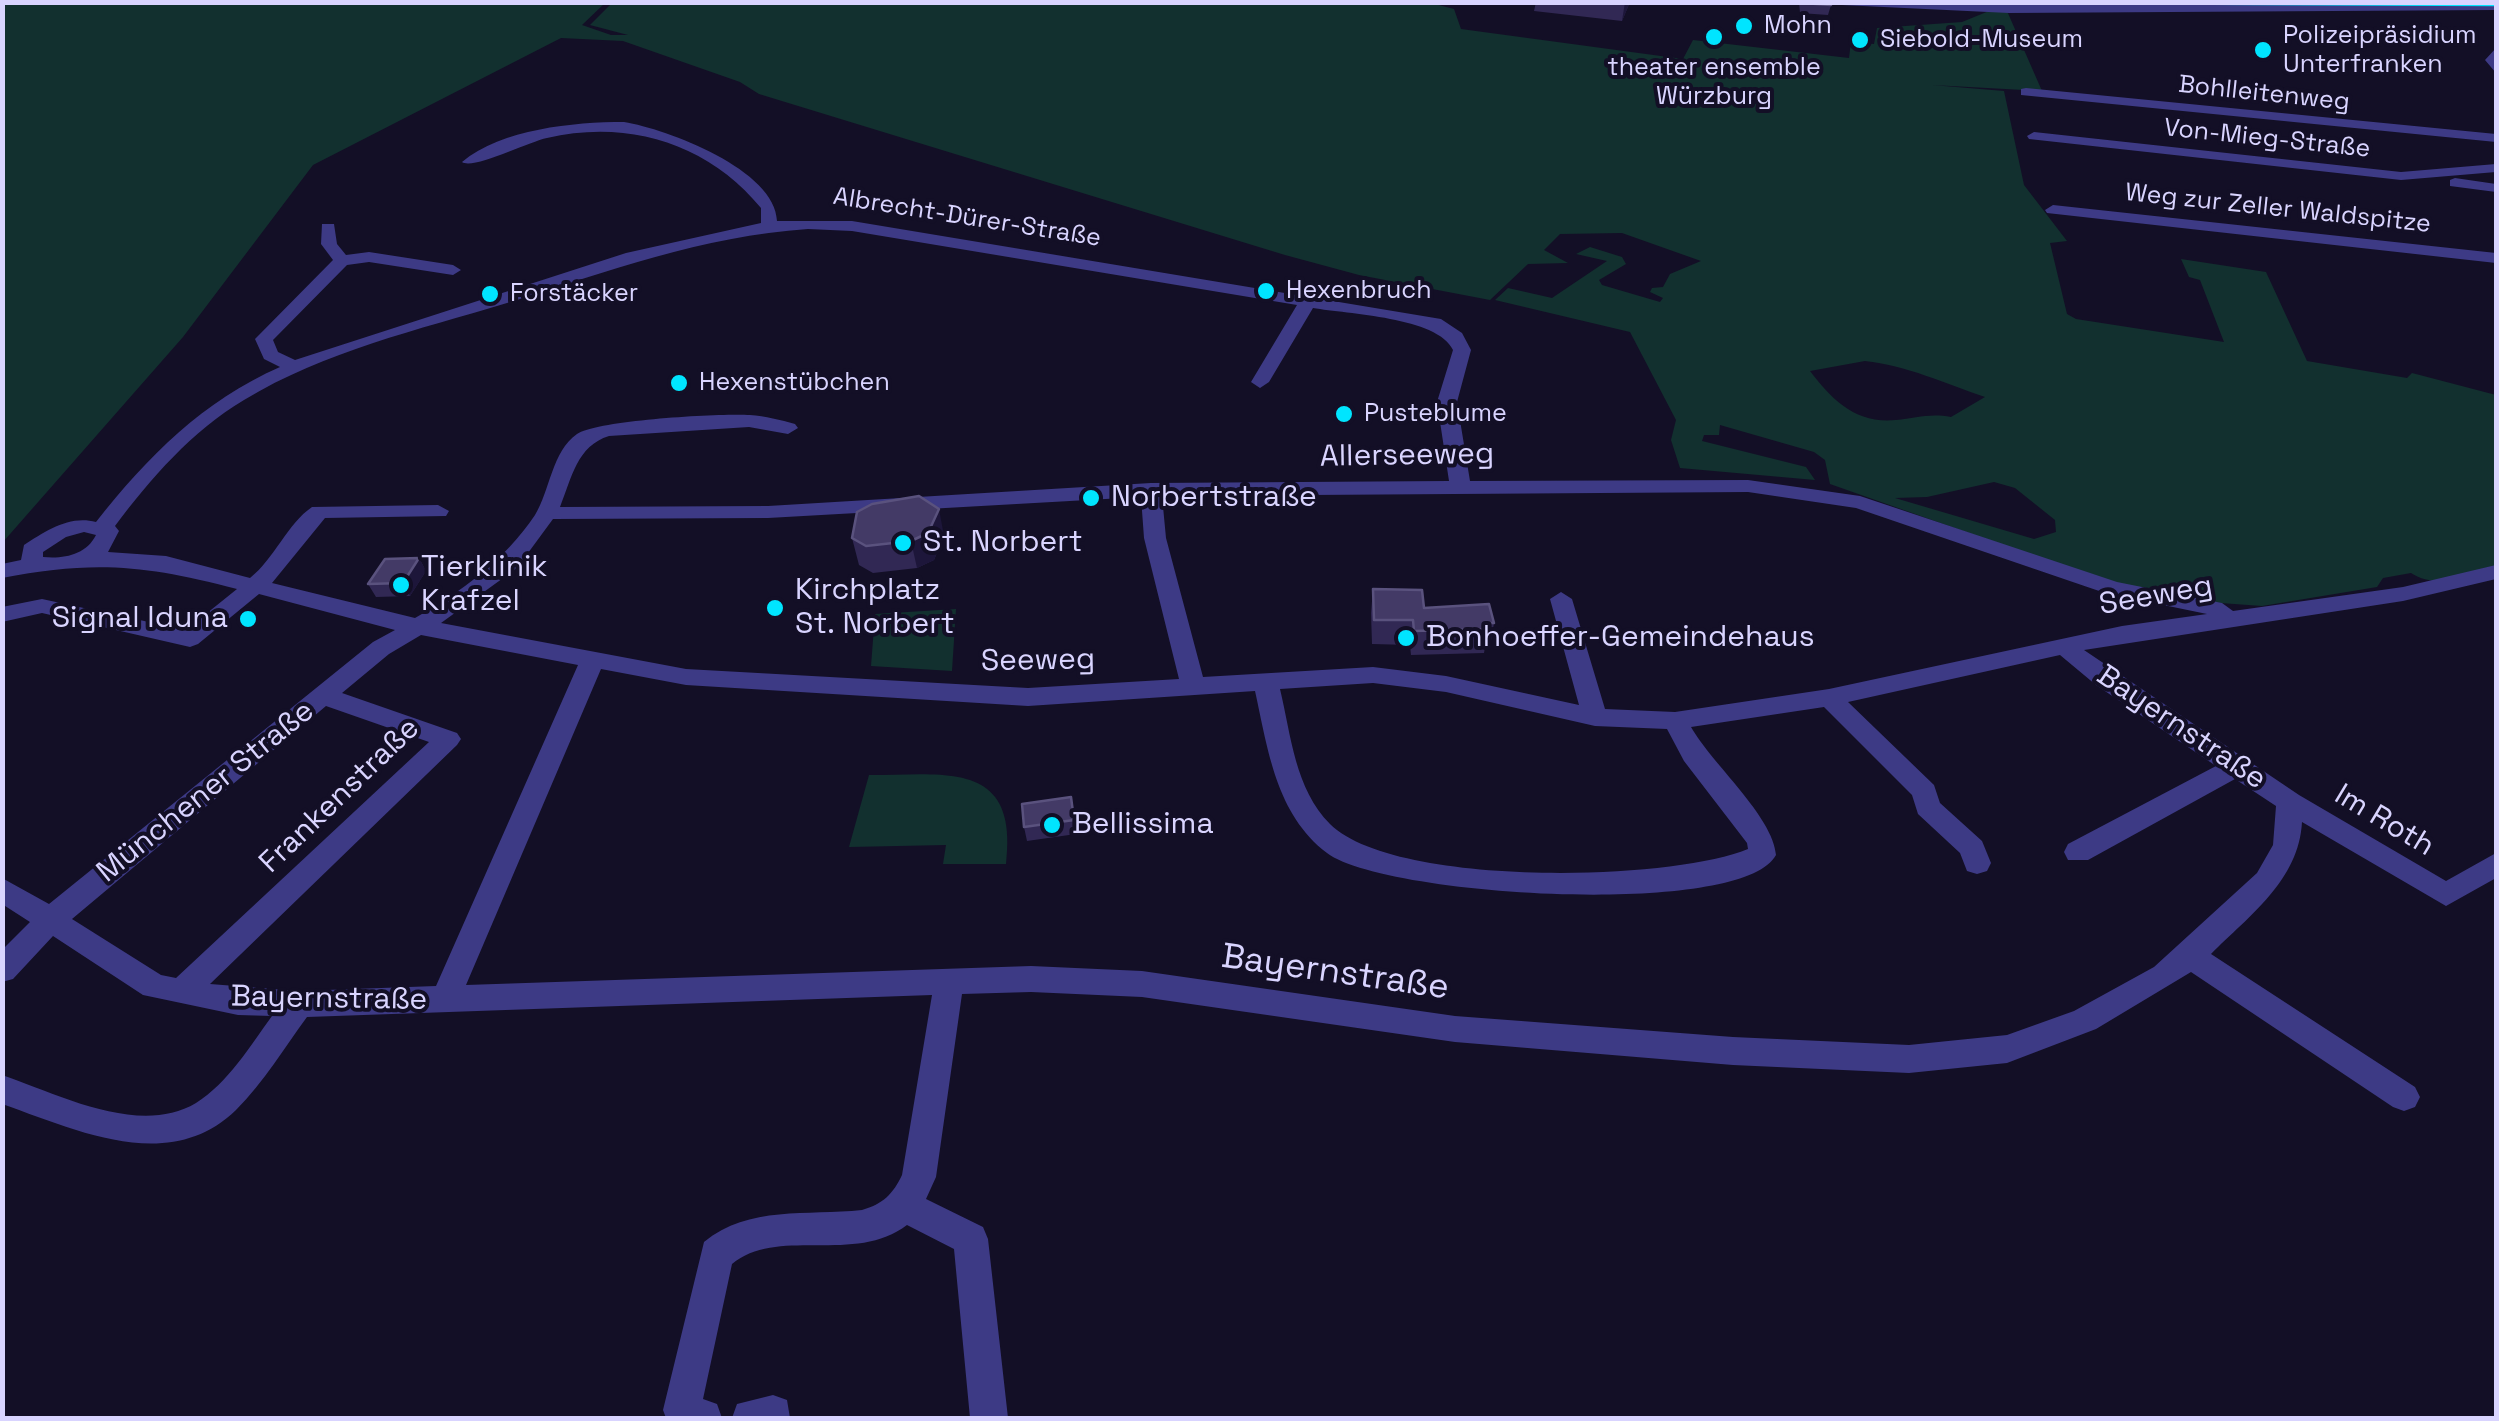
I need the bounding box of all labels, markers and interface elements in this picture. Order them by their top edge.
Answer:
place label: Mohn [1764,11,1832,41]
marker: Mohn [1733,15,1755,37]
place label: Polizeipräsidium Unterfranken [2283,21,2476,80]
place label: Siebold-Museum [1880,25,2083,55]
marker: theater ensemble Würzburg [1703,26,1725,48]
marker: Siebold-Museum [1849,29,1871,51]
marker: Polizeipräsidium Unterfranken [2252,39,2274,61]
place label: theater ensemble Würzburg [1607,53,1821,112]
street label: Bohlleitenweg [2177,70,2351,118]
street label: Von-Mieg-Straße [2162,113,2372,165]
street label: Weg zur Zeller Waldspitze [2124,178,2432,240]
street label: Albrecht-Dürer-Straße [831,182,1103,254]
place label: Hexenbruch [1286,276,1432,306]
place label: Forstäcker [510,279,638,309]
marker: Hexenbruch [1255,280,1277,302]
marker: Forstäcker [479,283,501,305]
place label: Hexenstübchen [699,368,890,398]
marker: Hexenstübchen [668,372,690,394]
place label: Pusteblume [1364,399,1507,429]
marker: Pusteblume [1333,403,1355,425]
street label: Allerseeweg [1320,436,1494,476]
place label: Norbertstraße [1111,480,1317,516]
marker: Norbertstraße [1080,487,1102,509]
place label: St. Norbert [923,525,1082,561]
marker: St. Norbert [892,532,914,554]
place label: Tierklinik Krafzel [421,550,548,620]
street label: Seeweg [2097,568,2215,624]
place label: Kirchplatz St. Norbert [795,573,954,644]
marker: Tierklinik Krafzel [390,574,412,596]
marker: Kirchplatz St. Norbert [764,597,786,619]
place label: Signal Iduna [52,601,228,637]
marker: Signal Iduna [237,608,259,630]
place label: Bonhoeffer-Gemeindehaus [1426,620,1814,656]
marker: Bonhoeffer-Gemeindehaus [1395,627,1417,649]
street label: Seeweg [981,642,1095,680]
street label: Bayernstraße [2090,658,2272,798]
street label: Münchener Straße [90,693,322,891]
street label: Frankenstraße [253,711,427,881]
street label: Im Roth [2328,777,2440,865]
place label: Bellissima [1072,807,1214,843]
marker: Bellissima [1041,814,1063,836]
street label: Bayernstraße [1219,936,1451,1010]
street label: Bayernstraße [230,979,428,1019]

